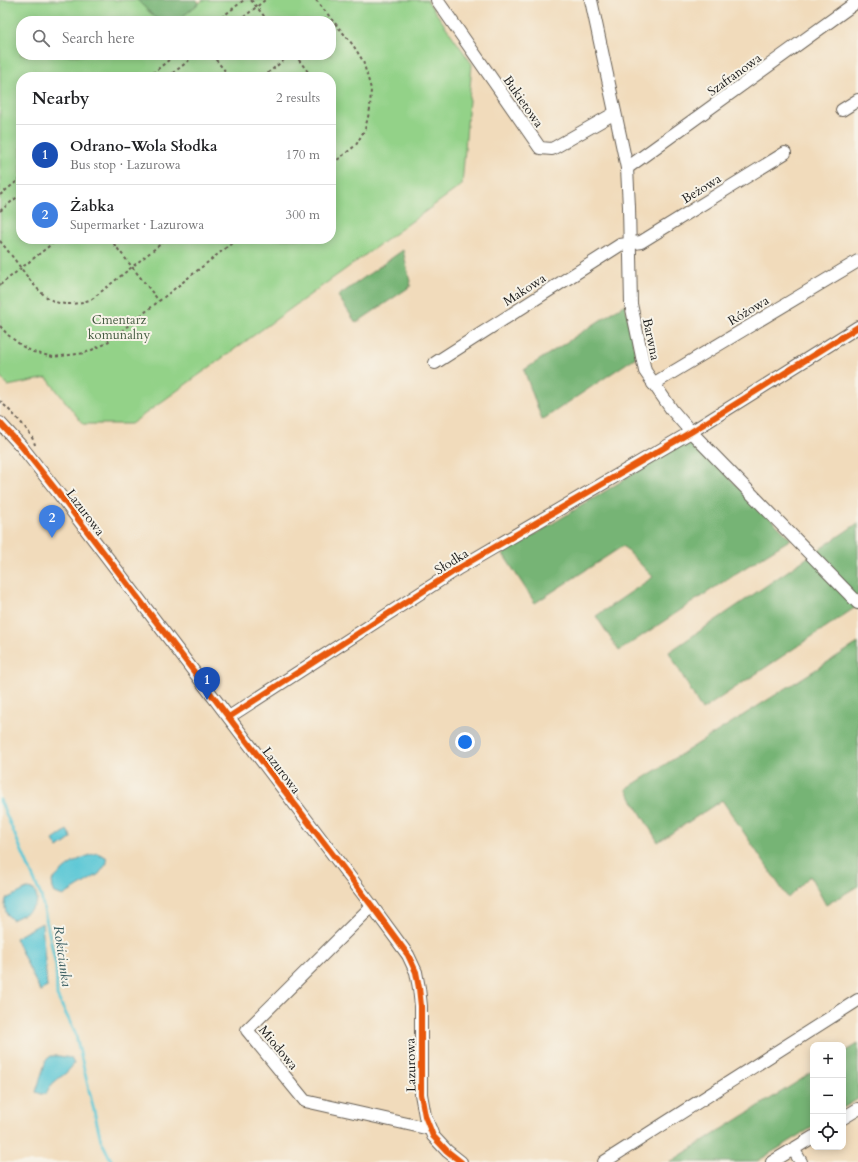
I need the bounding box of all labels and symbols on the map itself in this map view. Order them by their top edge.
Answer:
street label: Szafranowa [704,49,766,101]
street label: Bukietowa [499,72,548,131]
street label: Beżowa [678,169,725,208]
street label: Makowa [500,269,550,310]
street label: Różowa [725,291,773,330]
park label: Cmentarz komunalny [88,311,150,344]
street label: Barwna [638,316,664,362]
street label: Lazurowa [62,486,109,540]
pin: 2 [39,505,65,538]
street label: Słodka [431,544,472,579]
pin: 1 [194,667,220,700]
your location [455,732,475,752]
street label: Lazurowa [258,744,305,798]
water label: Rokicianka [49,924,76,988]
street label: Miodowa [254,1022,302,1074]
street label: Lazurowa [402,1037,420,1092]

